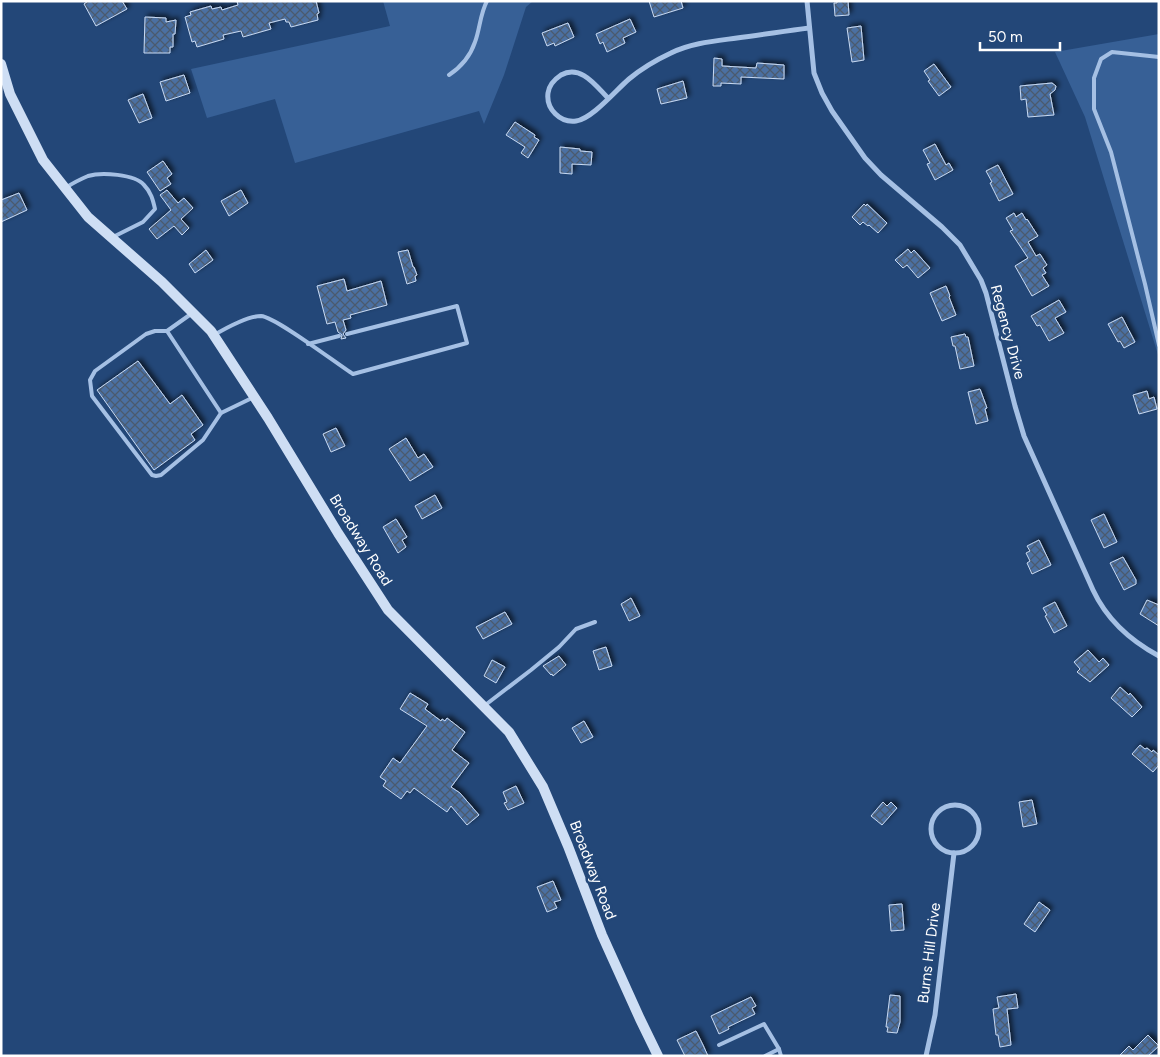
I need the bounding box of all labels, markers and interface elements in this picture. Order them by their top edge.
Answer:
scale bar [980,20,1060,52]
text: 50 m [988,28,1023,46]
street label: Regency Drive [987,283,1029,381]
street label: Broadway Road [326,491,396,589]
street label: Broadway Road [566,818,620,922]
street label: Burns Hill Drive [914,902,944,1004]

